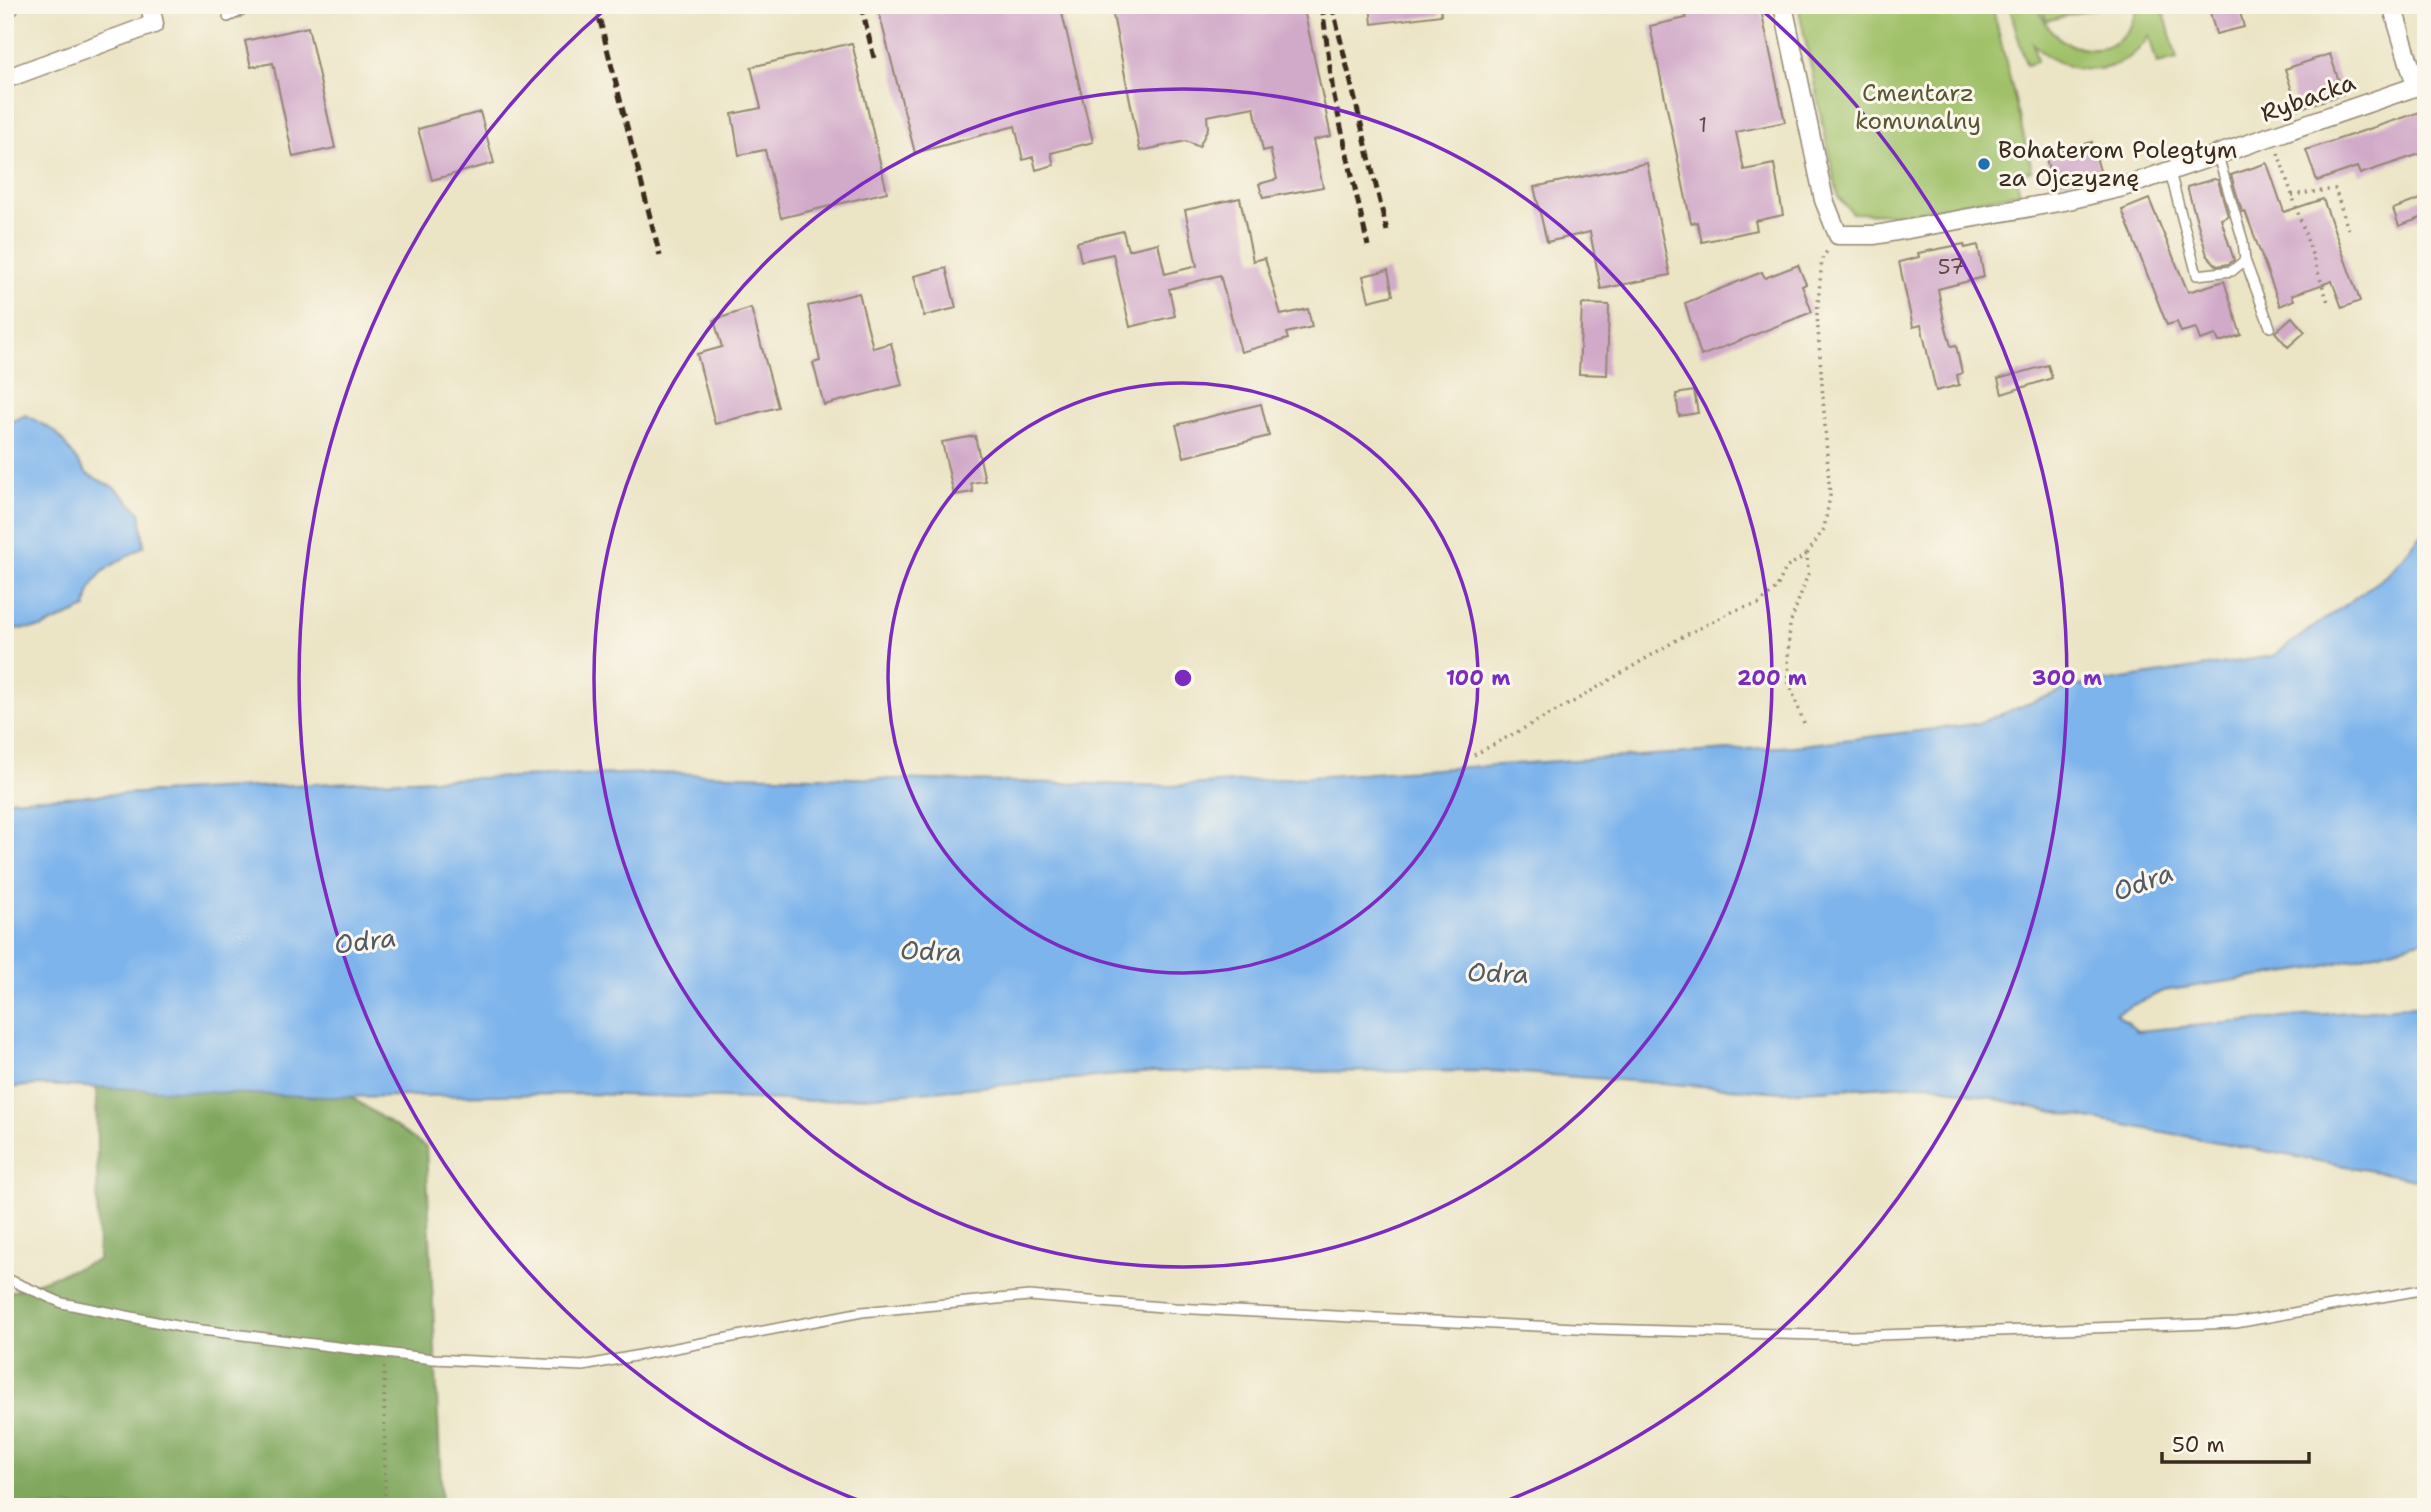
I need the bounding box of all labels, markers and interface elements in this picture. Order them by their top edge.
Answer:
street label: Rybacka [2256,66,2360,130]
park label: Cmentarz komunalny [1855,77,1981,137]
house number: 1 [1699,111,1707,139]
place label: Bohaterom Poległym za Ojczyznę [1998,134,2238,194]
marker: Bohaterom Poległym za Ojczyznę [1976,156,1992,172]
house number: 57 [1938,253,1964,281]
text: 100 m [1446,664,1510,692]
text: 200 m [1737,664,1807,692]
text: 300 m [2032,664,2102,692]
centre of rings [1171,666,1195,690]
water label: Odra [2108,854,2178,909]
water label: Odra [332,919,398,962]
water label: Odra [899,932,963,969]
water label: Odra [1466,954,1530,991]
scale bar [2162,1421,2308,1465]
text: 50 m [2172,1431,2225,1459]

